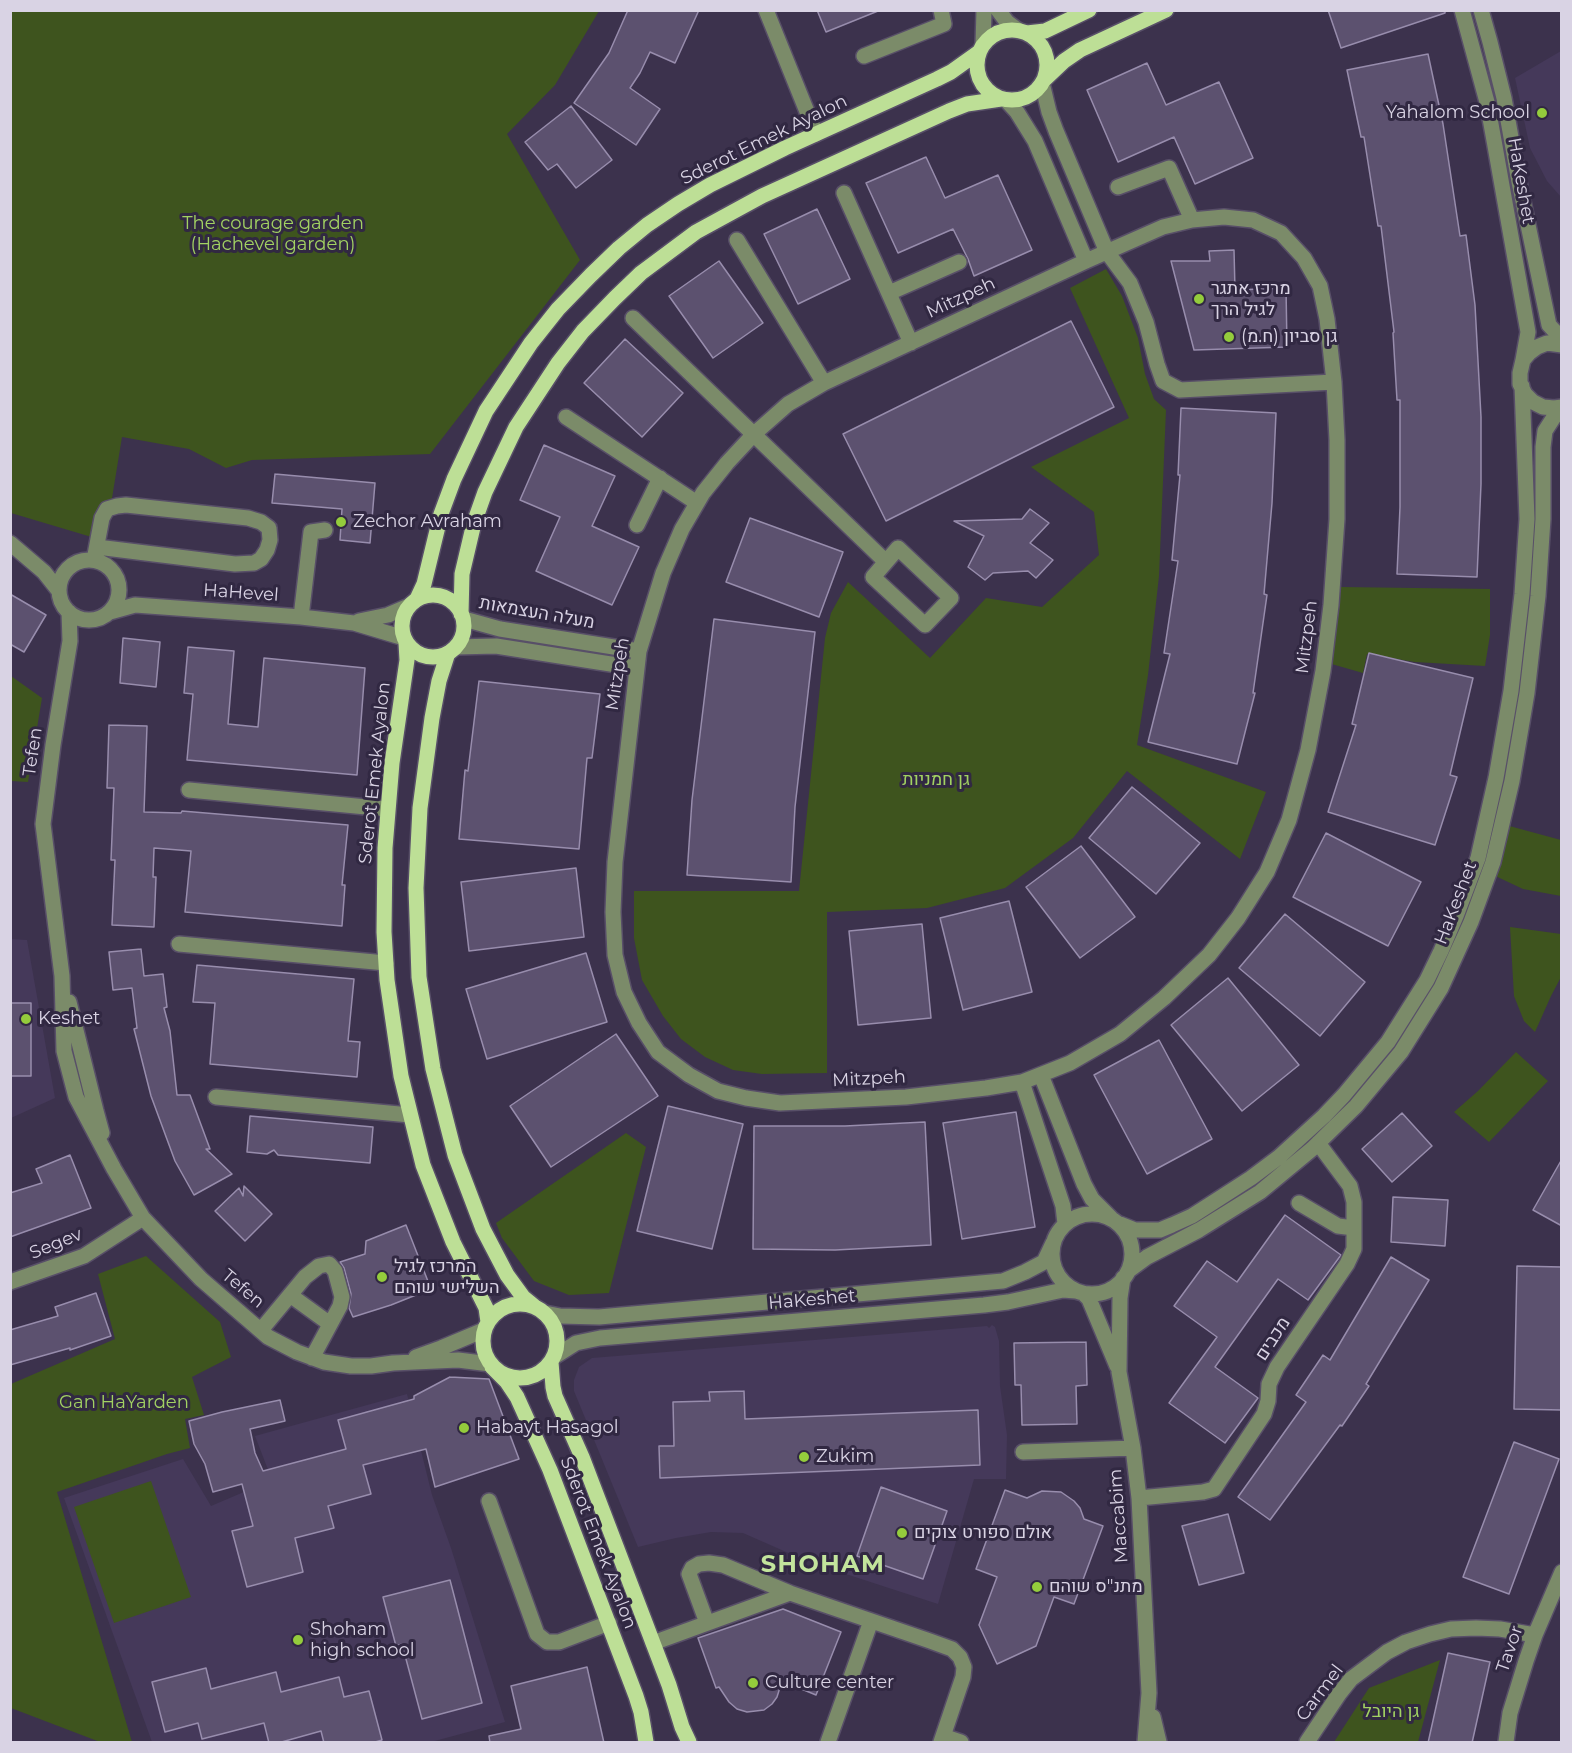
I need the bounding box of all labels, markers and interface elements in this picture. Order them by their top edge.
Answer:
street label: Sderot Emek Ayalon [677,90,851,190]
place label: Yahalom School [1386,102,1530,124]
marker: Yahalom School [1535,106,1549,120]
street label: HaKeshet [1503,136,1539,226]
park label: The courage garden (Hachevel garden) [182,213,364,256]
street label: Mitzpeh [923,273,999,323]
place label: מרכז אתגר לגיל הרך [1211,278,1291,320]
marker: מרכז אתגר לגיל הרך [1192,292,1206,306]
place label: גן סביון (ח.מ) [1241,326,1337,348]
marker: גן סביון (ח.מ) [1222,330,1236,344]
place label: Zechor Avraham [353,511,502,533]
marker: Zechor Avraham [334,515,348,529]
street label: HaHevel [202,580,280,606]
street label: מעלה העצמאות [478,592,596,634]
street label: Mitzpeh [1292,599,1322,675]
street label: Mitzpeh [602,636,634,712]
street label: Sderot Emek Ayalon [355,681,395,865]
street label: Tefen [19,726,47,778]
park label: גן חמניות [902,769,970,791]
street label: HaKeshet [1430,858,1482,948]
place label: Keshet [38,1008,100,1030]
marker: Keshet [19,1012,33,1026]
street label: Mitzpeh [832,1066,906,1092]
street label: Segev [27,1224,85,1264]
place label: המרכז לגיל השלישי שוהם [394,1256,500,1298]
street label: Tefen [217,1265,269,1313]
marker: המרכז לגיל השלישי שוהם [375,1270,389,1284]
street label: HaKeshet [767,1285,857,1315]
street label: מכבים [1251,1313,1295,1365]
park label: Gan HaYarden [59,1392,189,1414]
place label: Habayt Hasagol [476,1417,619,1439]
marker: Habayt Hasagol [457,1421,471,1435]
place label: Zukim [816,1446,874,1468]
marker: Zukim [797,1450,811,1464]
street label: Sderot Emek Ayalon [555,1454,641,1632]
street label: Maccabim [1105,1468,1133,1564]
place label: אולם ספורט צוקים [914,1522,1052,1544]
marker: אולם ספורט צוקים [895,1526,909,1540]
district label: SHOHAM [761,1551,885,1579]
place label: מתנ"ס שוהם [1049,1576,1143,1598]
marker: מתנ"ס שוהם [1030,1580,1044,1594]
place label: Shoham high school [310,1619,415,1662]
street label: Tavor [1492,1623,1528,1675]
marker: Shoham high school [291,1633,305,1647]
street label: Carmel [1292,1660,1348,1726]
place label: Culture center [765,1672,894,1694]
marker: Culture center [746,1676,760,1690]
park label: גן היובל [1363,1701,1419,1723]

